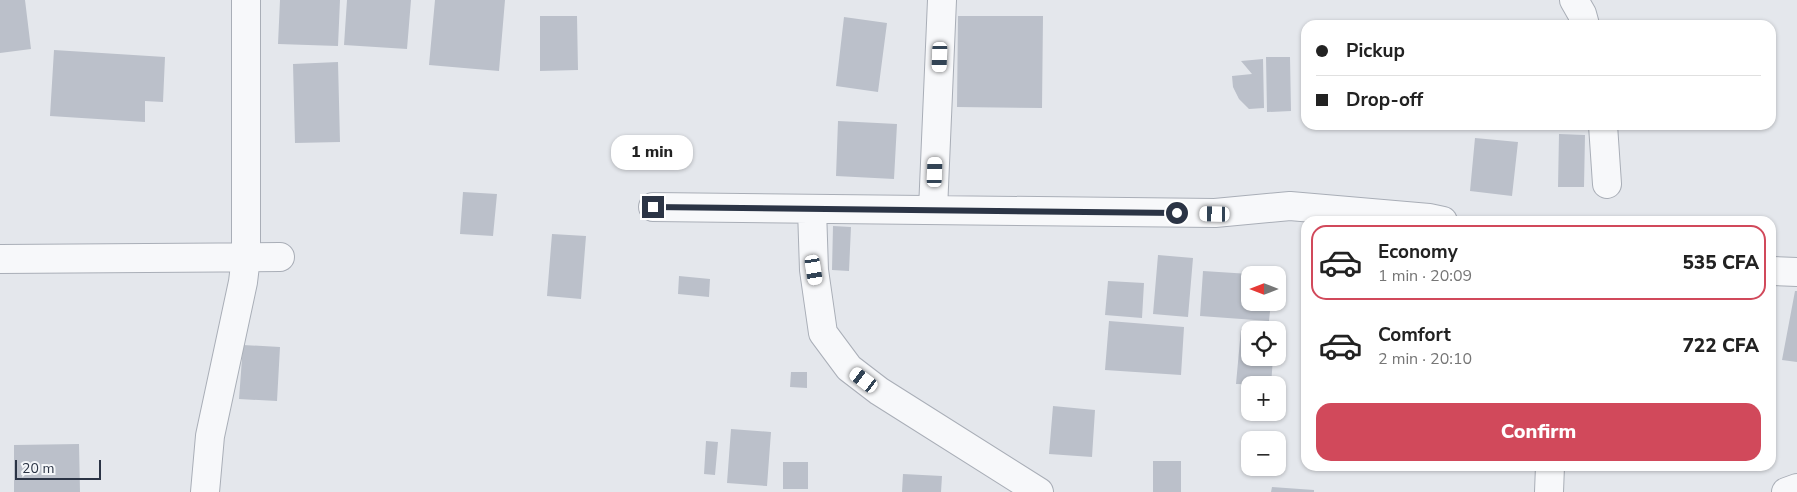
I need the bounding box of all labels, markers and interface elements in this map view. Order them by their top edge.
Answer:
text: Pickup [1346,38,1405,64]
car [931,42,948,72]
text: Drop-off [1346,87,1423,113]
callout: 1 min [612,134,694,170]
text: 1 min [631,141,673,163]
car [926,157,943,187]
route end [642,196,664,218]
route start [1166,202,1188,224]
car [1199,206,1230,222]
text: Economy [1378,239,1458,265]
icon: car [1318,240,1363,285]
text: 535 CFA [1682,250,1759,276]
car [804,254,823,286]
text: 1 min · 20:09 [1378,265,1472,287]
north arrow [1241,266,1286,311]
map controls [1241,266,1286,476]
button: locate [1241,321,1286,366]
text: Comfort [1378,322,1451,348]
icon: car [1318,323,1363,368]
text: 722 CFA [1682,333,1759,359]
text: 2 min · 20:10 [1378,348,1472,370]
car [847,365,880,395]
button: + [1241,376,1286,421]
button: Confirm [1316,403,1761,461]
button: − [1241,431,1286,476]
scale bar [15,457,101,480]
text: 20 m [22,459,54,478]

